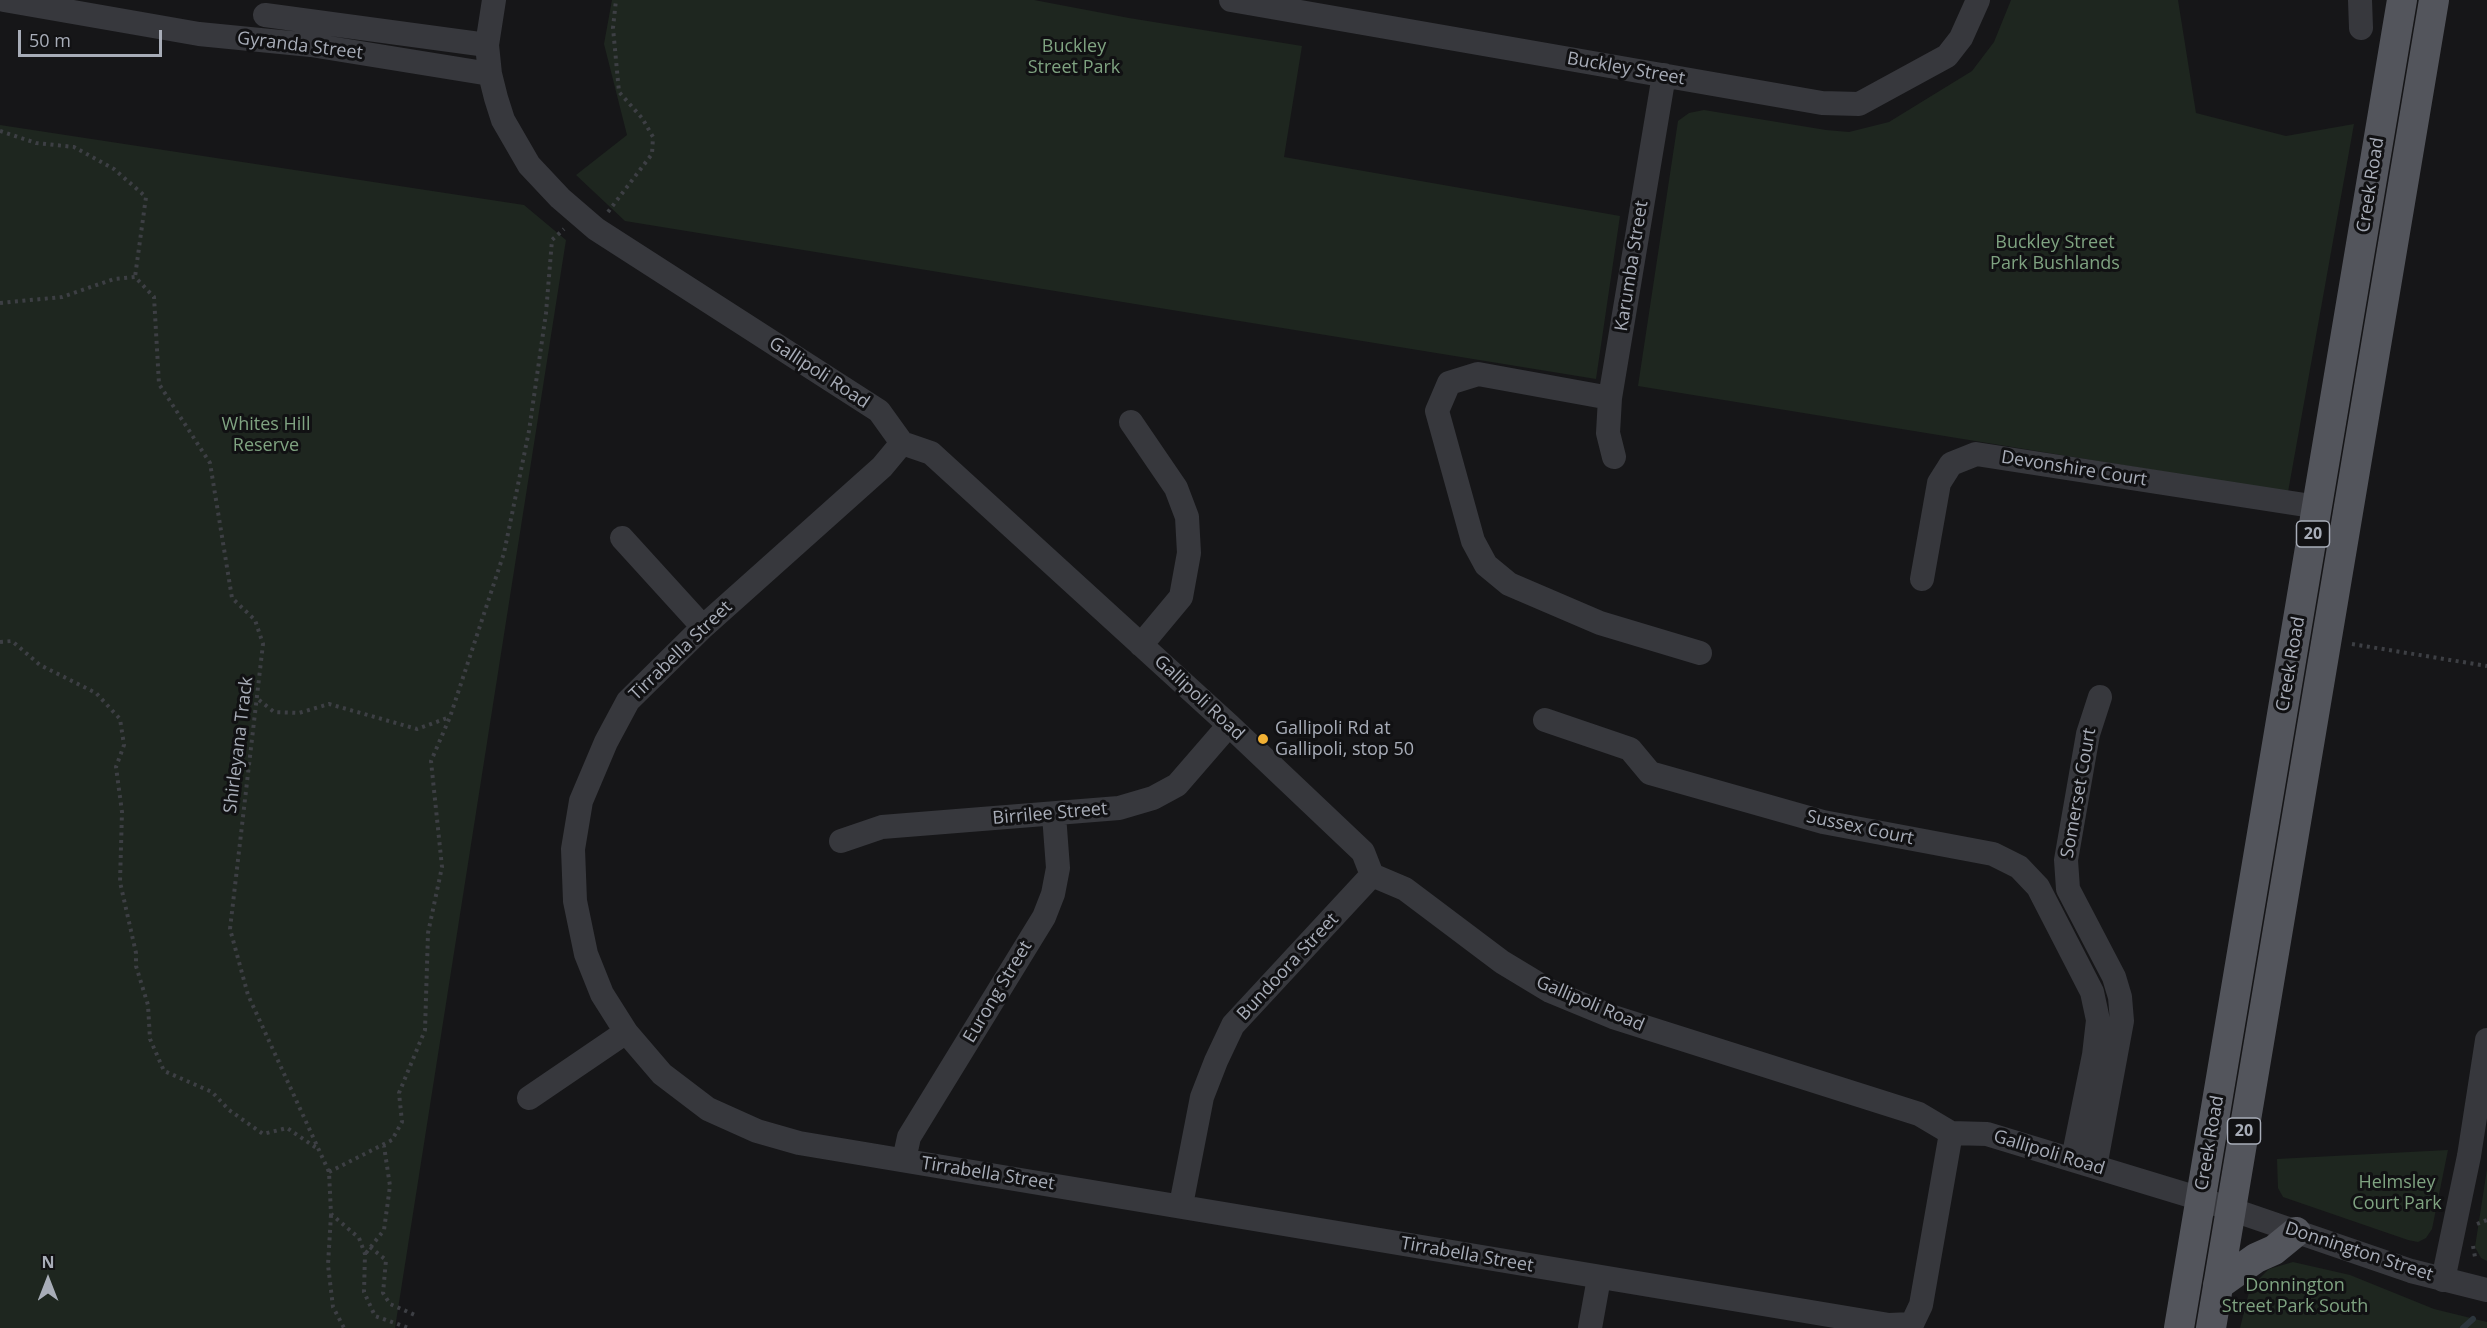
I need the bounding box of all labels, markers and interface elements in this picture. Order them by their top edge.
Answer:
scale bar [21,18,165,56]
text: 50 m [29,28,71,52]
street label: Gyranda Street [236,28,364,64]
park label: Buckley Street Park [1028,36,1120,78]
street label: Buckley Street [1565,48,1687,90]
street label: Creek Road [2353,136,2389,234]
street label: Karumba Street [1611,199,1653,333]
park label: Buckley Street Park Bushlands [1990,232,2120,274]
street label: Gallipoli Road [765,333,873,413]
park label: Whites Hill Reserve [222,414,310,456]
street label: Devonshire Court [2000,447,2148,491]
road number: 20 [2296,521,2330,547]
street label: Tirrabella Street [625,597,737,705]
street label: Creek Road [2272,615,2310,713]
street label: Gallipoli Road [1149,651,1249,745]
street label: Shirleyana Track [220,675,258,815]
place label: Gallipoli Rd at Gallipoli, stop 50 [1275,718,1414,760]
street label: Somerset Court [2057,726,2101,860]
marker: Gallipoli Rd at Gallipoli, stop 50 [1256,732,1270,746]
street label: Birrilee Street [992,798,1108,830]
street label: Sussex Court [1804,806,1916,850]
street label: Bundoora Street [1233,909,1343,1025]
street label: Eurong Street [959,937,1037,1047]
street label: Gallipoli Road [1533,972,1647,1036]
street label: Creek Road [2191,1094,2229,1192]
road number: 20 [2228,1118,2260,1144]
street label: Gallipoli Road [1991,1126,2107,1180]
street label: Tirrabella Street [920,1153,1056,1195]
park label: Helmsley Court Park [2352,1172,2442,1214]
street label: Donnington Street [2282,1218,2436,1286]
street label: Tirrabella Street [1399,1233,1535,1277]
north arrow [18,1250,78,1310]
text: N [41,1251,55,1273]
park label: Donnington Street Park South [2222,1275,2368,1318]

